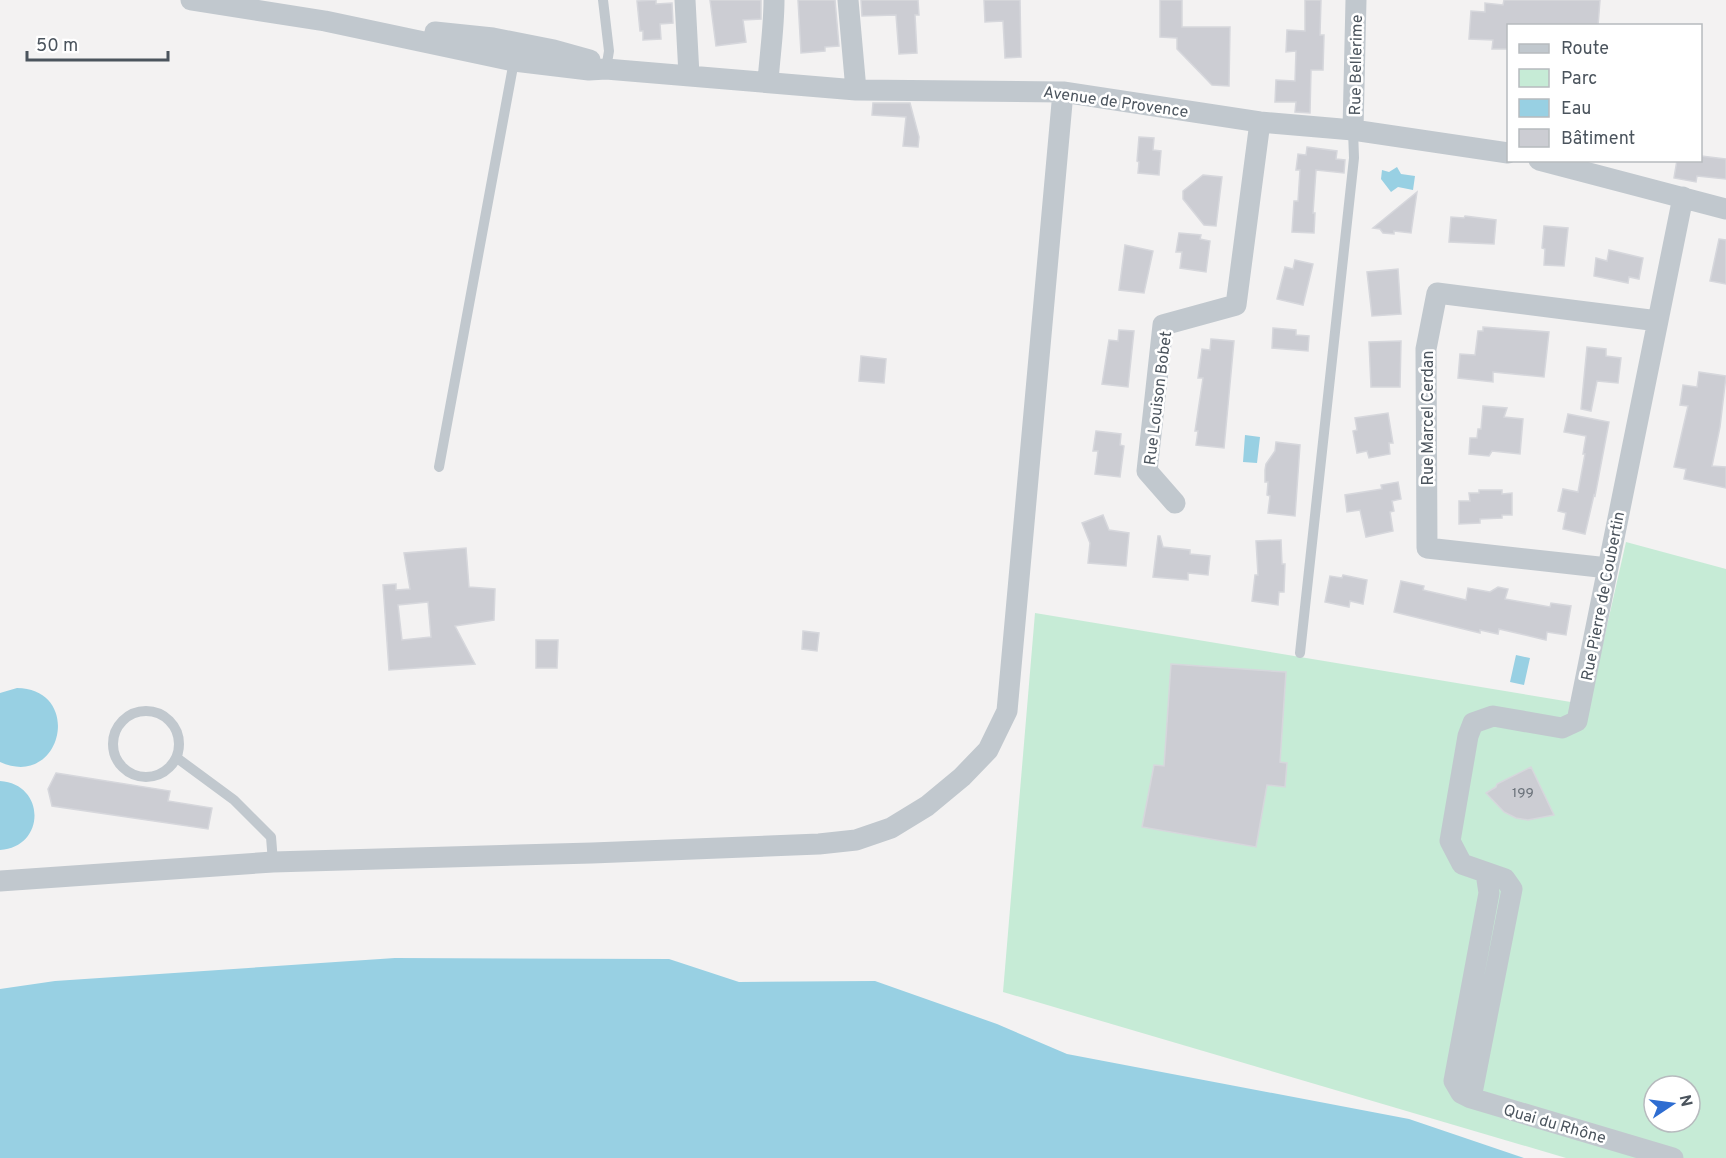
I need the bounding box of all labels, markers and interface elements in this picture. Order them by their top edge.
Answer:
street label: Rue Bellerime [1346,15,1368,116]
scale bar [27,24,168,62]
legend [1507,24,1702,162]
text: 50 m [36,35,78,58]
text: Route [1561,38,1609,61]
text: Parc [1561,68,1597,91]
street label: Avenue de Provence [1042,83,1190,123]
text: Eau [1561,98,1591,121]
text: Bâtiment [1561,128,1635,151]
street label: Rue Louison Bobet [1141,330,1177,466]
street label: Rue Marcel Cerdan [1419,351,1439,485]
street label: Rue Pierre de Coubertin [1578,510,1630,683]
house number: 199 [1512,785,1534,802]
north arrow [1642,1074,1702,1134]
text: N [1674,1093,1696,1109]
street label: Quai du Rhône [1501,1101,1608,1149]

